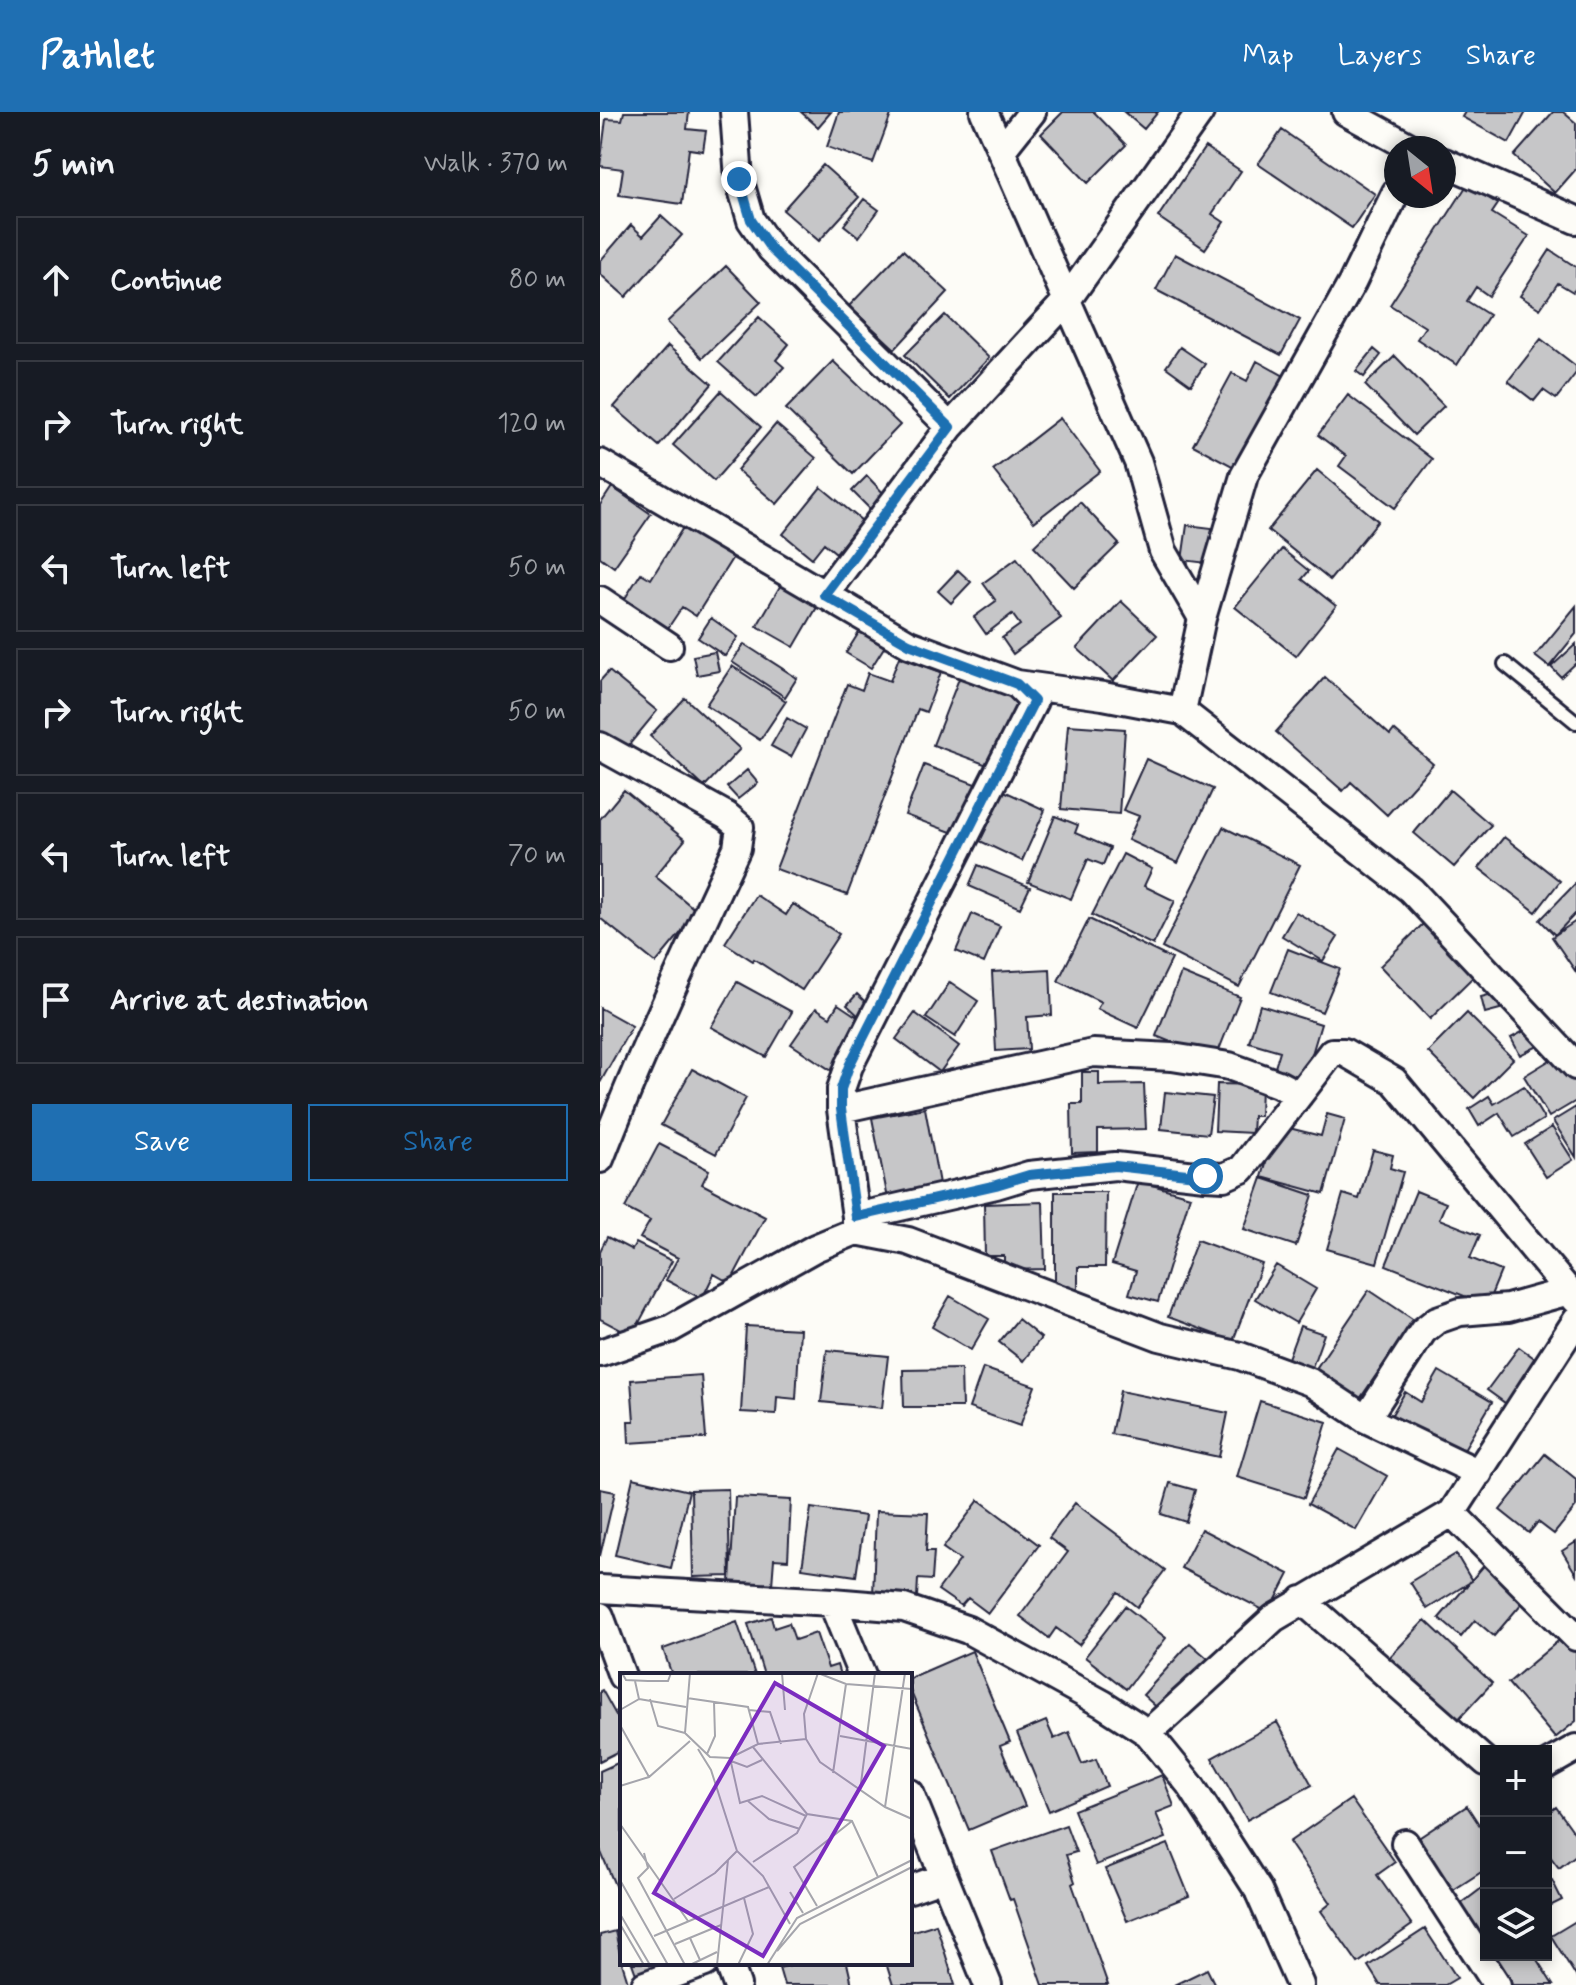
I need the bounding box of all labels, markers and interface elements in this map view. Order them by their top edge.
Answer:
text: Pathlet [40,32,155,81]
text: Map [1243,38,1294,75]
text: Layers [1338,38,1422,75]
text: Share [1466,38,1536,75]
north arrow [1384,136,1456,208]
text: 5 min [32,142,115,187]
text: Walk · 370 m [424,147,568,181]
route end [721,161,757,197]
icon: ahead [34,258,78,302]
text: Continue [110,261,222,300]
text: 80 m [509,263,566,297]
icon: right [34,402,78,446]
text: Turn right [110,405,243,444]
text: 120 m [497,407,566,441]
icon: left [34,546,78,590]
text: Turn left [110,549,230,588]
text: 50 m [508,551,566,585]
icon: right [34,690,78,734]
text: Turn right [110,693,243,732]
text: 50 m [508,695,566,729]
icon: left [34,834,78,878]
text: Turn left [110,837,230,876]
text: 70 m [508,839,566,873]
icon: arrive [34,978,78,1022]
text: Arrive at destination [110,981,368,1020]
button: Save [32,1104,292,1181]
button: Share [308,1104,568,1181]
route start [1187,1158,1223,1194]
inset map [620,1673,912,1965]
map controls [1480,1745,1552,1961]
button: + [1480,1745,1552,1817]
button: − [1480,1817,1552,1889]
button: layers [1480,1889,1552,1961]

